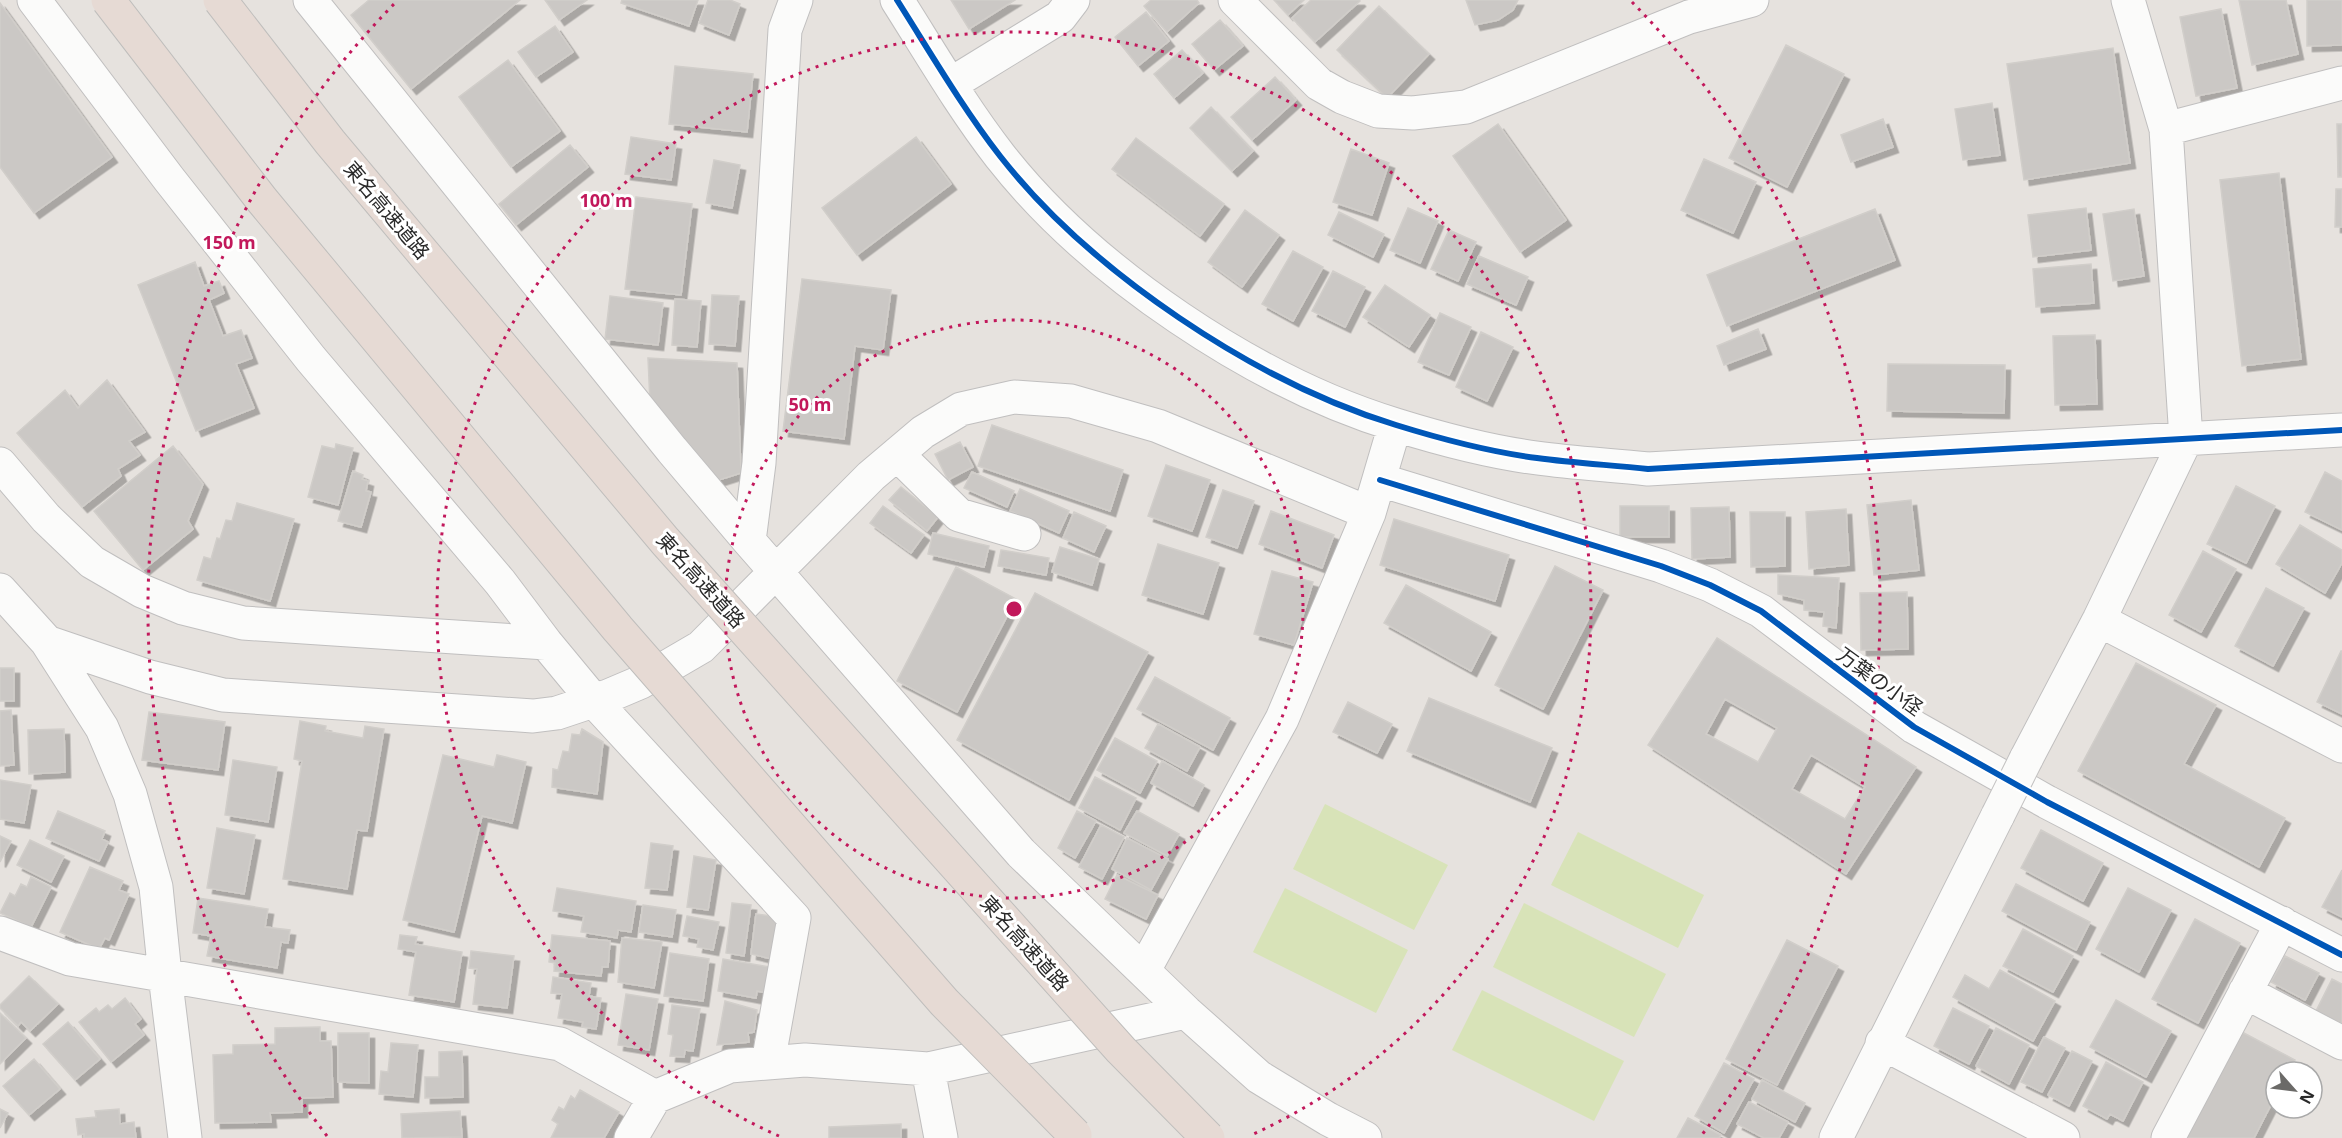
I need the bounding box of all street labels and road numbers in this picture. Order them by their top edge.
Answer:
street label: 東名高速道路 [338,155,436,265]
street label: 東名高速道路 [651,526,751,634]
street label: 万葉の小径 [1832,641,1928,721]
street label: 東名高速道路 [975,889,1075,997]

